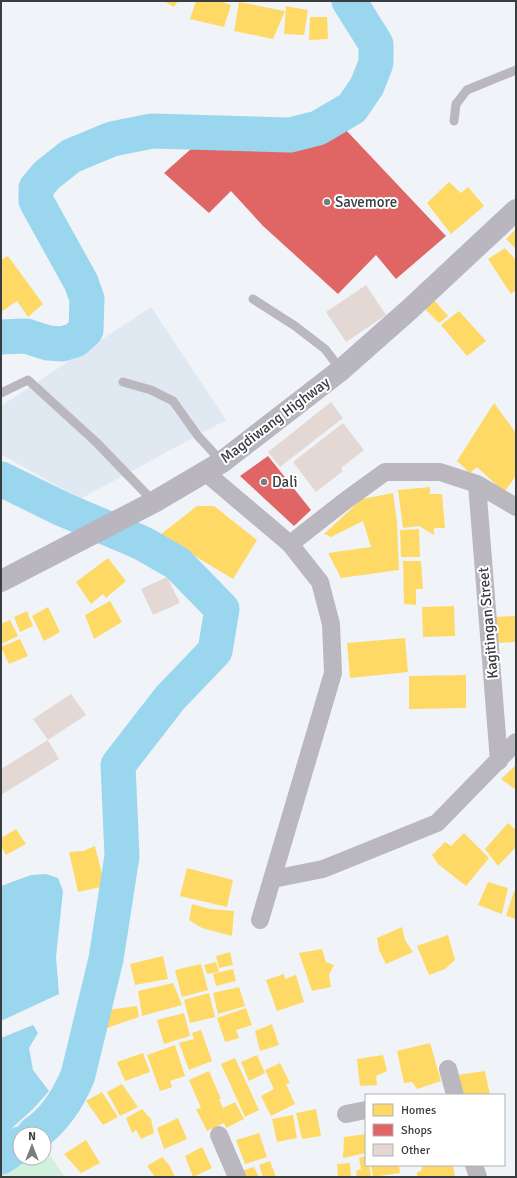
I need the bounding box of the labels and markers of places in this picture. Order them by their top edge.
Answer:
place label: Savemore [335,193,397,211]
marker: Savemore [322,197,332,207]
place label: Dali [272,473,298,491]
marker: Dali [259,477,269,487]

